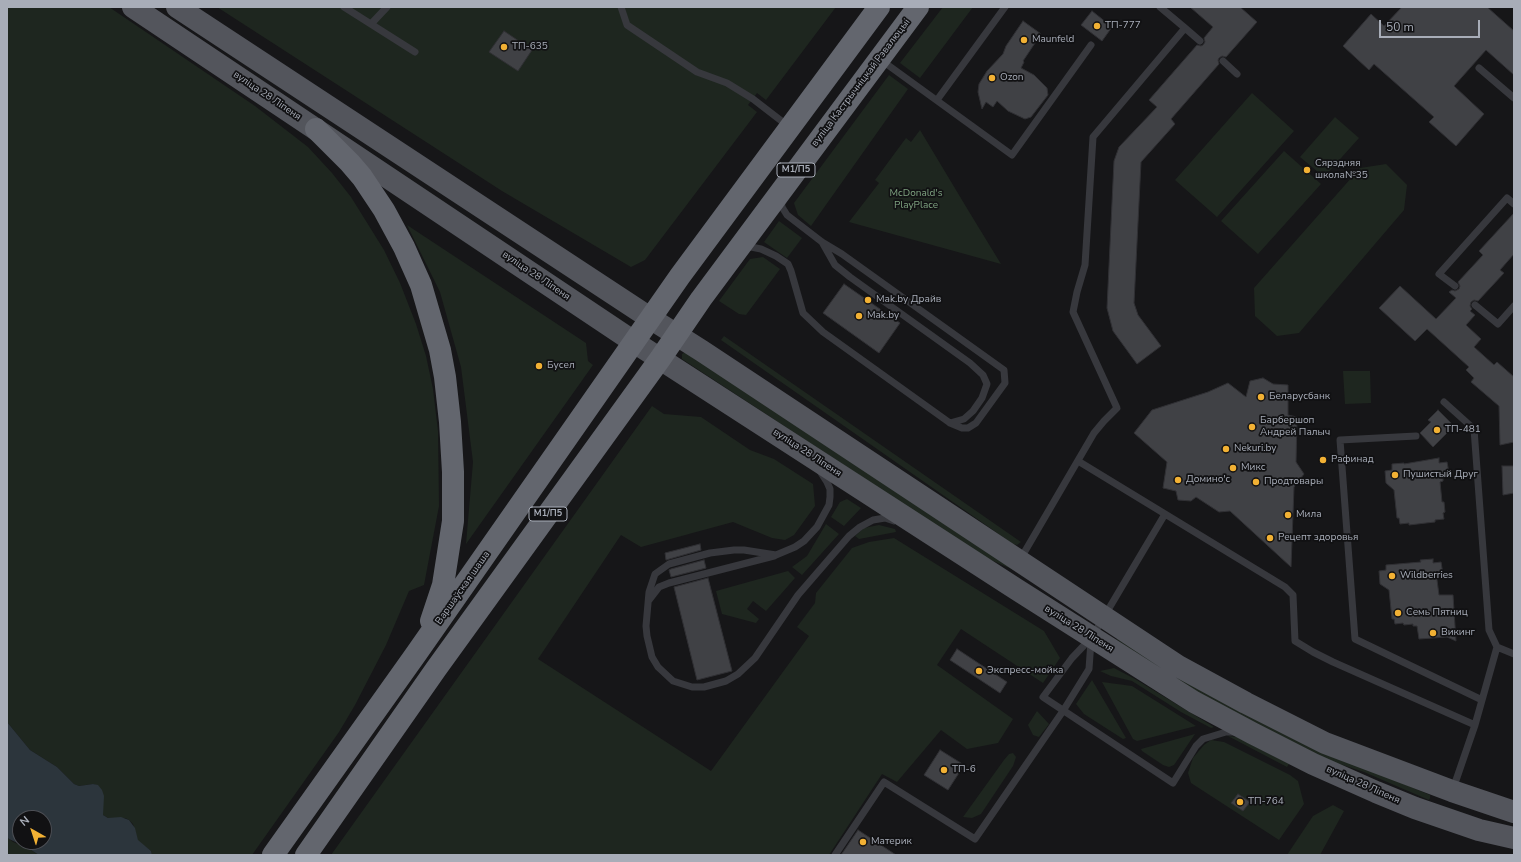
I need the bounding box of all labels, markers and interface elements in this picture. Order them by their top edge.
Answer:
scale bar [1381,12,1482,38]
street label: вуліца Кастрычніцкай Рэвалюцыі [809,17,913,149]
text: 50 m [1386,19,1414,35]
place label: ТП-777 [1105,20,1141,32]
marker: ТП-777 [1092,21,1102,31]
place label: Maunfeld [1032,34,1074,46]
marker: Maunfeld [1019,35,1029,45]
place label: ТП-635 [512,41,548,53]
marker: ТП-635 [499,42,509,52]
street label: вуліца 28 Ліпеня [231,69,303,123]
place label: Ozon [1000,72,1023,84]
marker: Ozon [987,73,997,83]
place label: Сярэдняя школа№35 [1315,158,1368,182]
road number: М1/П5 [777,163,815,177]
marker: Сярэдняя школа№35 [1302,165,1312,175]
park label: McDonald's PlayPlace [890,188,942,212]
street label: вуліца 28 Ліпеня [500,249,572,303]
place label: Маk.by Драйв [876,294,941,306]
marker: Маk.by Драйв [863,295,873,305]
place label: Mak.by [867,310,899,322]
marker: Mak.by [854,311,864,321]
place label: Бусел [547,360,575,372]
marker: Бусел [534,361,544,371]
place label: Беларусбанк [1269,391,1330,403]
marker: Беларусбанк [1256,392,1266,402]
place label: Барбершоп Андрей Палыч [1260,415,1330,438]
marker: Барбершоп Андрей Палыч [1247,422,1257,432]
place label: ТП-481 [1445,424,1481,436]
marker: ТП-481 [1432,425,1442,435]
street label: вуліца 28 Ліпеня [770,426,844,480]
place label: Nekuri.by [1234,443,1276,455]
marker: Nekuri.by [1221,444,1231,454]
place label: Рафинад [1331,454,1374,466]
marker: Рафинад [1318,455,1328,465]
place label: Микс [1241,462,1265,474]
marker: Микс [1228,463,1238,473]
place label: Пушистый Друг [1403,469,1478,481]
marker: Пушистый Друг [1390,470,1400,480]
place label: Домино'c [1186,474,1230,486]
marker: Домино'c [1173,475,1183,485]
place label: Продтовары [1264,476,1323,488]
marker: Продтовары [1251,477,1261,487]
road number: М1/П5 [529,507,567,521]
place label: Мила [1296,509,1322,521]
marker: Мила [1283,510,1293,520]
place label: Рецепт здоровья [1278,532,1358,544]
marker: Рецепт здоровья [1265,533,1275,543]
street label: Варшаўская шаша [433,549,493,627]
place label: Wildberries [1400,570,1453,582]
marker: Wildberries [1387,571,1397,581]
street label: вуліца 28 Ліпеня [1042,603,1116,655]
place label: Семь Пятниц [1406,607,1468,619]
marker: Семь Пятниц [1393,608,1403,618]
place label: Викинг [1441,627,1475,639]
marker: Викинг [1428,628,1438,638]
place label: Экспресс-мойка [987,665,1063,677]
marker: Экспресс-мойка [974,666,984,676]
street label: вуліца 28 Ліпеня [1324,763,1402,807]
place label: ТП-6 [952,764,976,776]
marker: ТП-6 [939,765,949,775]
place label: ТП-764 [1248,796,1284,808]
marker: ТП-764 [1235,797,1245,807]
north arrow [12,810,52,850]
text: N [17,813,33,829]
place label: Материк [871,836,912,848]
marker: Материк [858,837,868,847]

